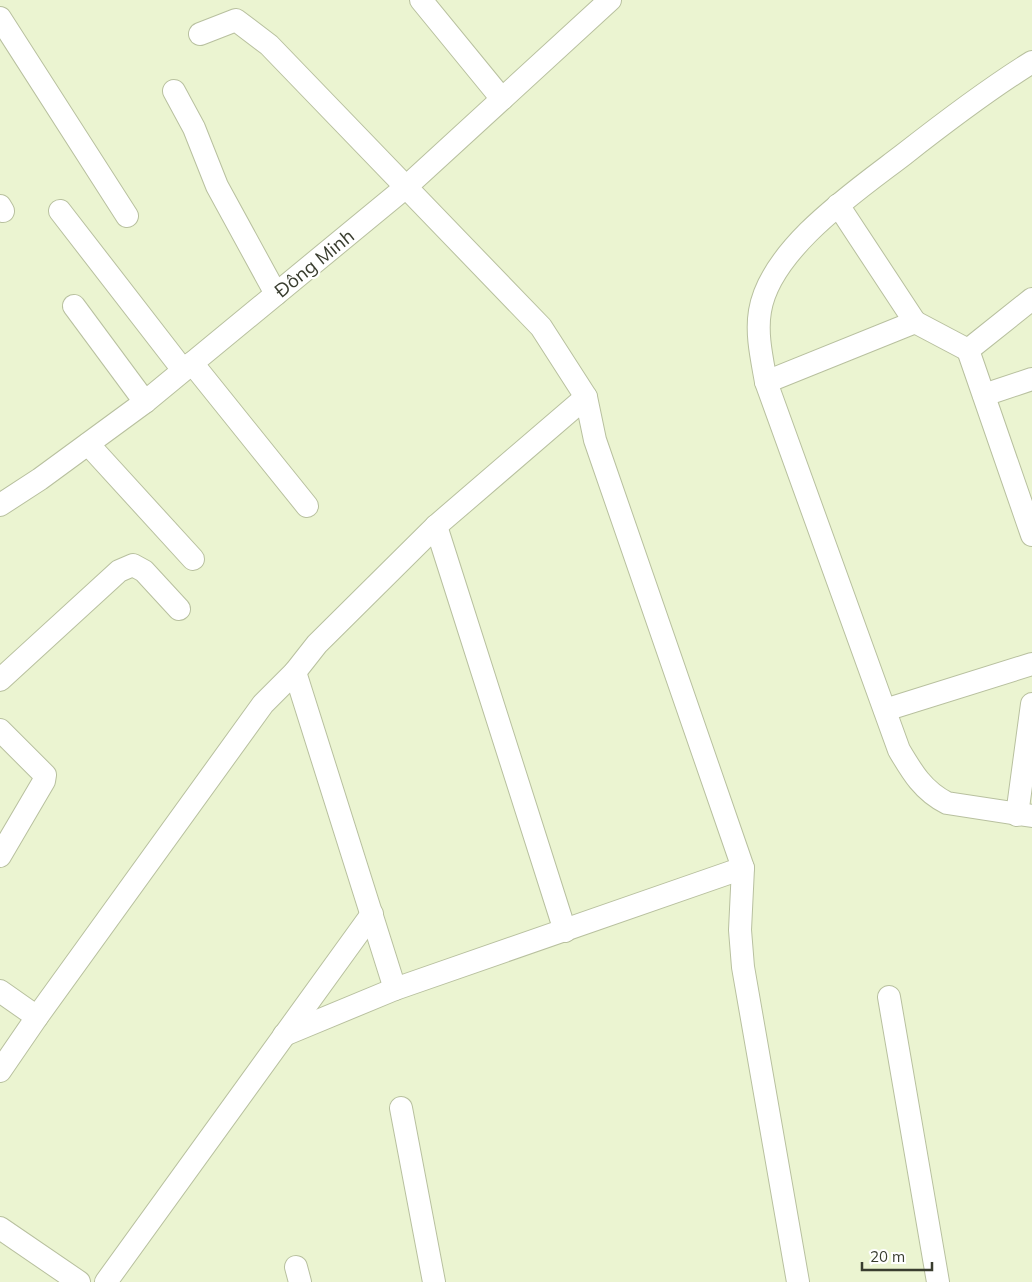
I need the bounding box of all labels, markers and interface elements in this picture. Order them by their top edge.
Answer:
street label: Đông Minh [269,224,359,302]
scale bar [862,1240,932,1272]
text: 20 m [870,1247,905,1266]

